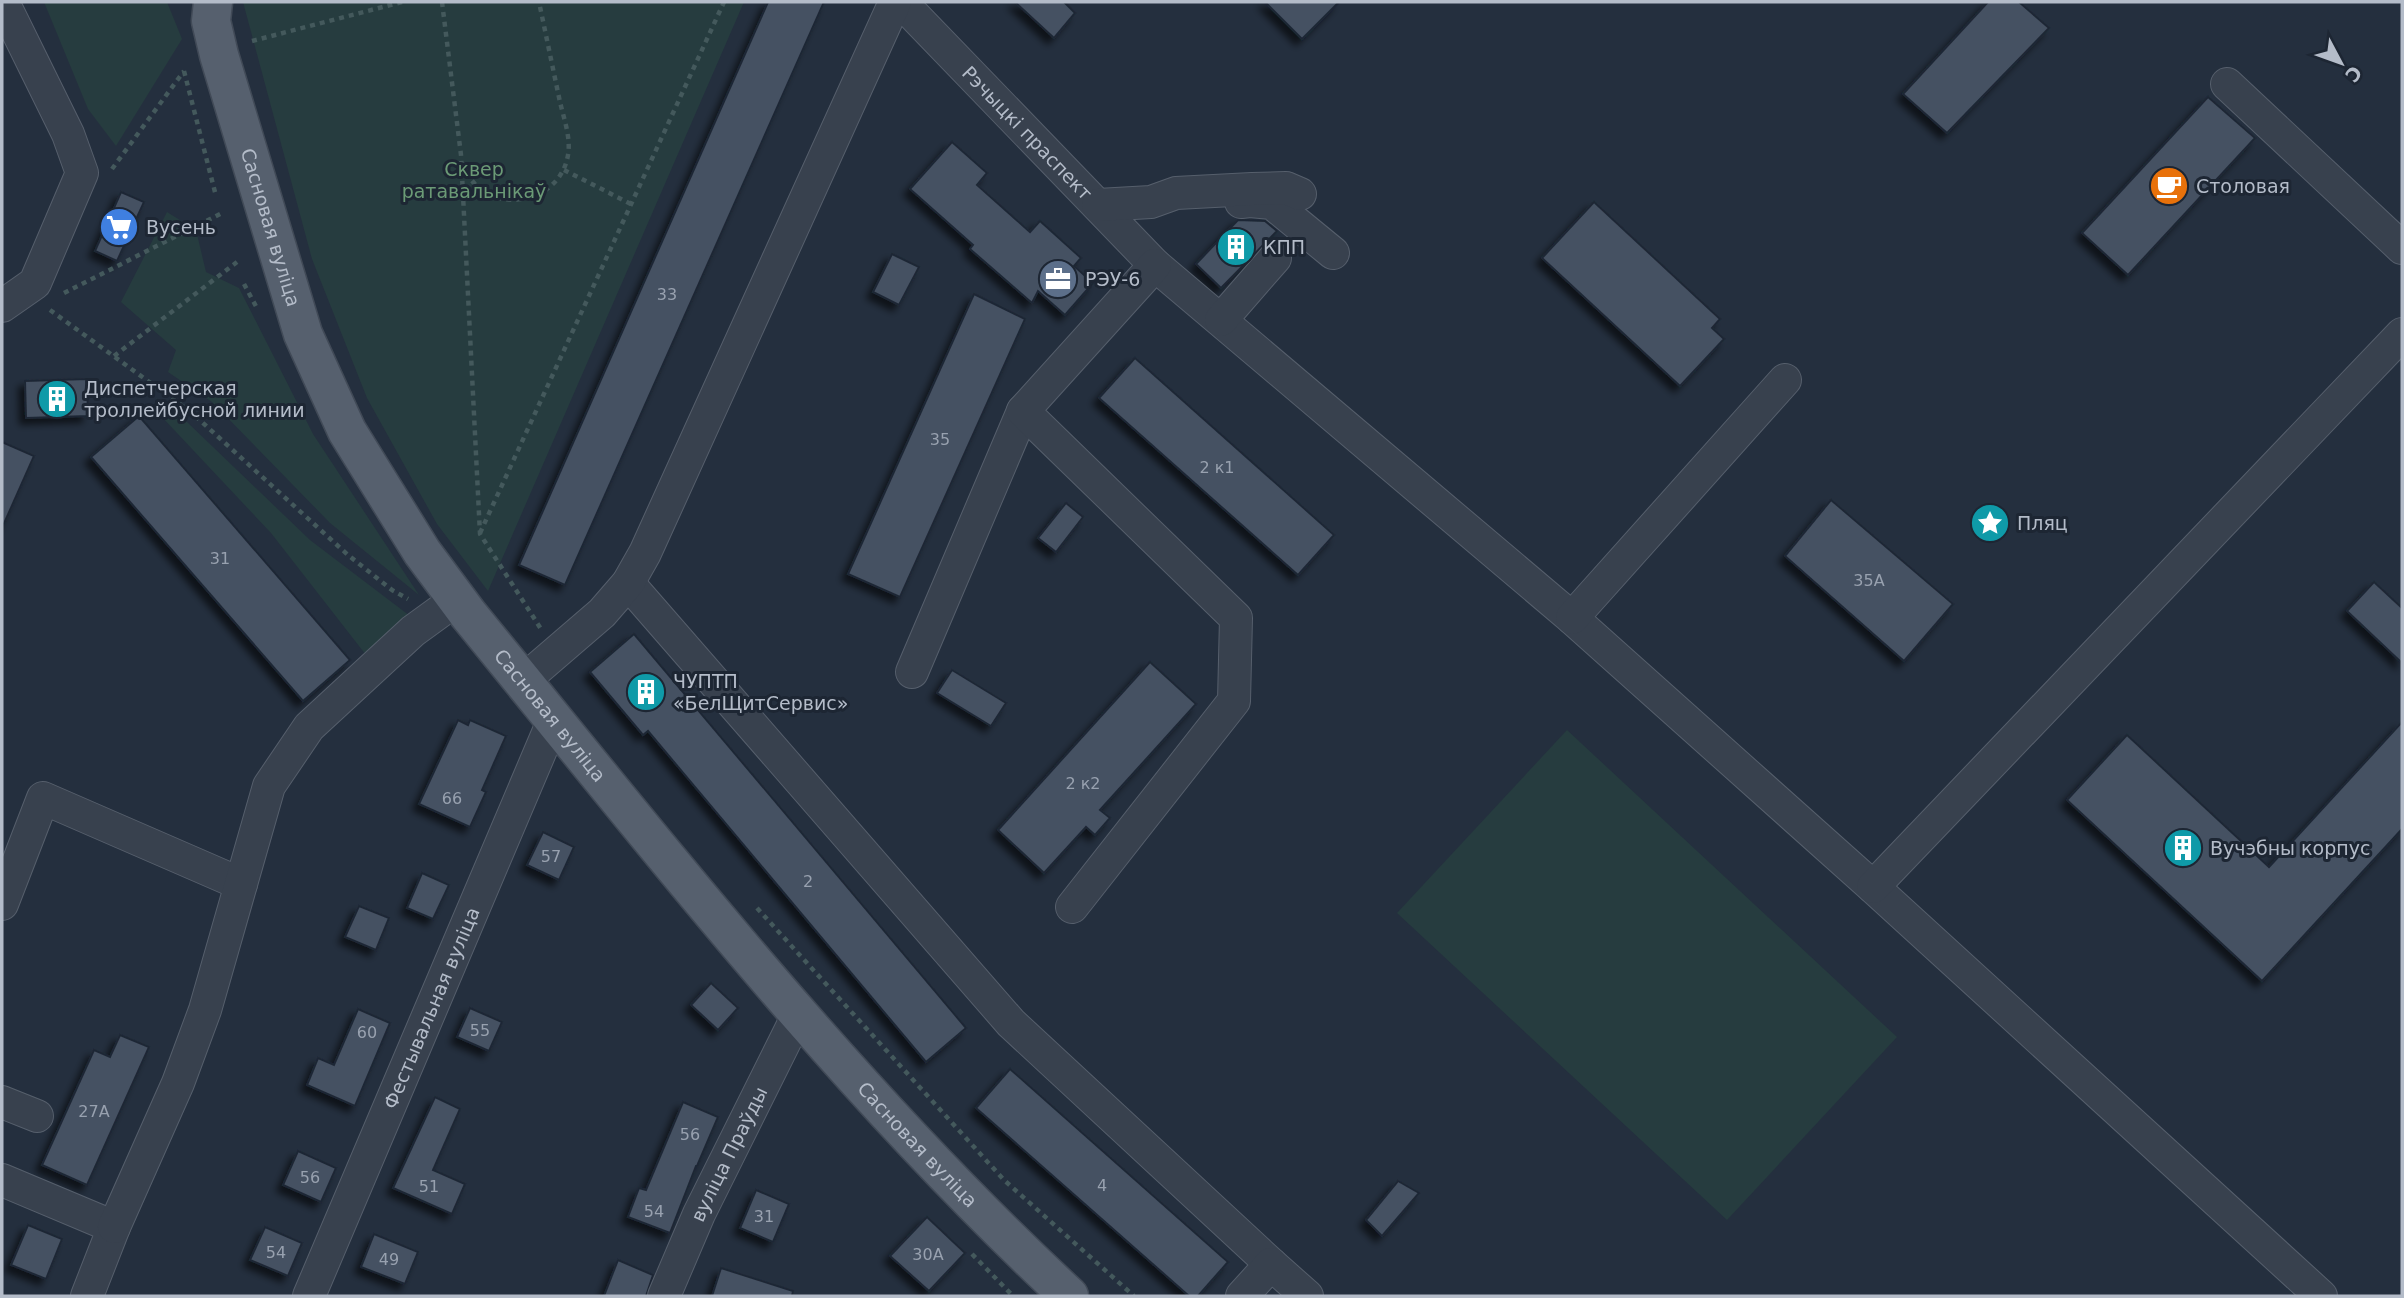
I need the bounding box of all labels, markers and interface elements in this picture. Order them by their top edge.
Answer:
north arrow [2306,28,2376,98]
street label: Рэчыцкі праспект [958,62,1097,204]
text: С [2341,62,2367,87]
street label: Сасновая вуліца [237,146,305,309]
park label: Сквер ратавальнікаў [402,158,546,202]
cafe icon: Столовая [2148,165,2190,207]
place label: Столовая [2196,175,2290,197]
supermarket icon: Вусень [98,206,140,248]
place label: Вусень [146,216,216,238]
building icon: КПП [1215,226,1257,268]
place label: КПП [1263,236,1305,258]
office icon: РЭУ-6 [1037,258,1079,300]
place label: РЭУ-6 [1085,268,1140,290]
house number: 33 [657,285,677,304]
place label: Диспетчерская троллейбусной линии [84,377,305,421]
building icon: Диспетчерская троллейбусной линии [36,378,78,420]
house number: 35 [930,430,950,449]
house number: 2 к1 [1199,458,1235,477]
place icon: Пляц [1969,502,2011,544]
place label: Пляц [2017,512,2068,534]
house number: 31 [210,549,230,568]
house number: 35А [1853,571,1885,590]
street label: Сасновая вуліца [490,645,611,786]
place label: ЧУПТП «БелЩитСервис» [673,670,848,714]
building icon: ЧУПТП «БелЩитСервис» [625,671,667,713]
house number: 2 к2 [1065,774,1101,793]
house number: 66 [442,789,462,808]
building icon: Вучэбны корпус [2162,827,2204,869]
place label: Вучэбны корпус [2210,837,2370,859]
house number: 57 [541,847,561,866]
house number: 2 [803,872,813,891]
street label: Фестывальная вуліца [379,904,484,1112]
house number: 55 [470,1021,490,1040]
house number: 60 [357,1023,377,1042]
street label: Сасновая вуліца [853,1077,982,1212]
street label: вуліца Праўды [686,1083,772,1225]
house number: 27А [78,1102,110,1121]
house number: 56 [680,1125,700,1144]
house number: 56 [300,1168,320,1187]
house number: 4 [1097,1176,1107,1195]
house number: 51 [419,1177,439,1196]
house number: 54 [644,1202,664,1221]
house number: 31 [754,1207,774,1226]
house number: 54 [266,1243,286,1262]
house number: 30А [912,1245,944,1264]
house number: 49 [379,1250,399,1269]

